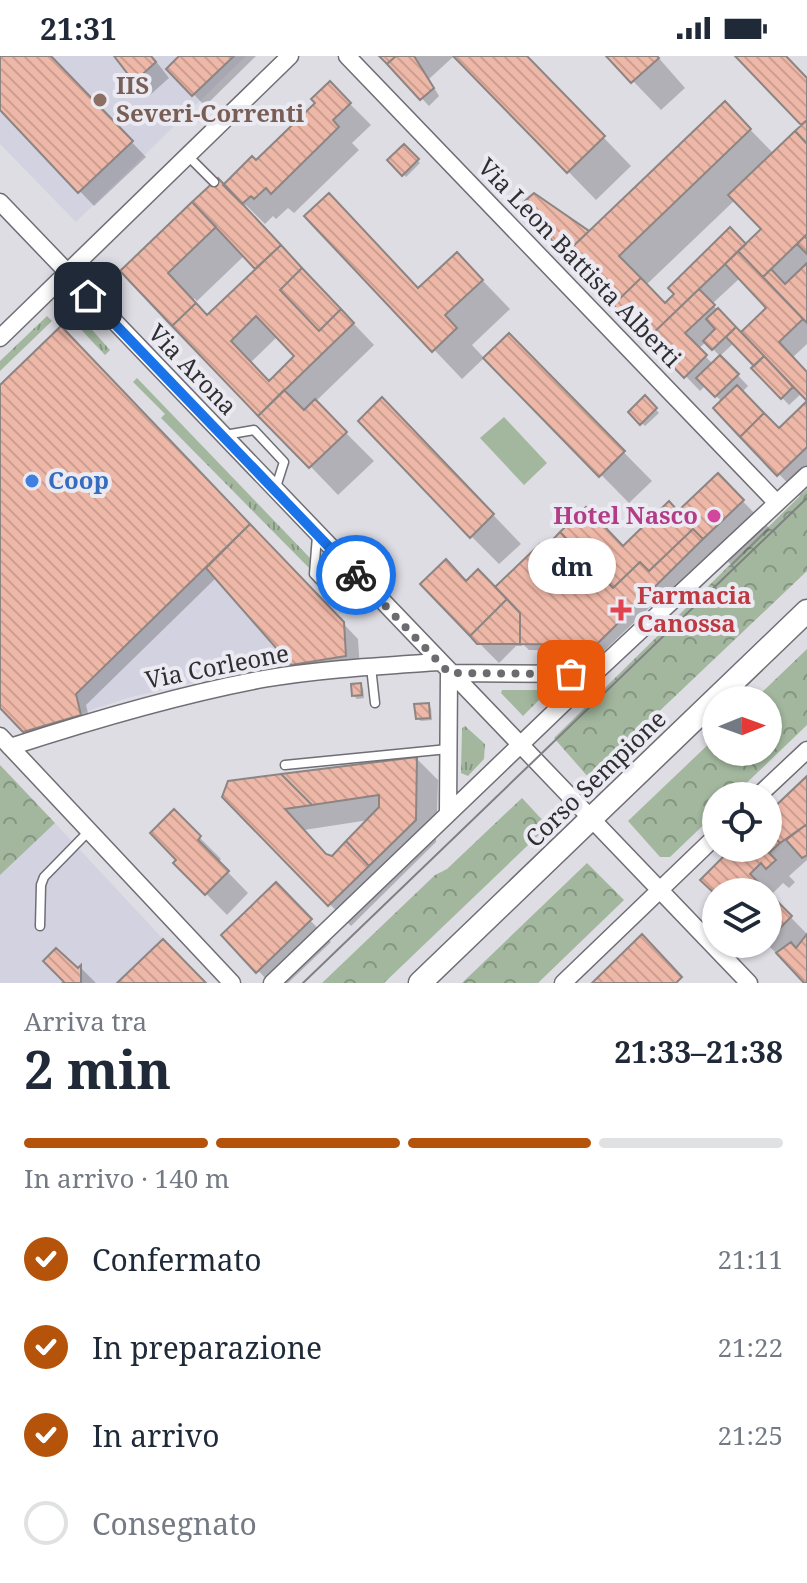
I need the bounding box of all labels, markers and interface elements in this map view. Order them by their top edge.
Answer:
text: 21:31 [40,8,117,49]
place label: IIS Severi-Correnti [116,68,305,129]
marker: IIS Severi-Correnti [91,91,109,109]
street label: Via Leon Battista Alberti [471,150,689,374]
pin [54,262,122,330]
icon: home [66,274,110,318]
street label: Via Arona [141,316,245,422]
place label: Coop [48,463,109,496]
marker: Coop [23,472,41,490]
place label: Hotel Nasco [553,498,698,531]
marker: Hotel Nasco [705,507,723,525]
courier [316,535,396,615]
callout: dm [527,538,615,594]
text: dm [551,548,593,584]
icon: bike [334,553,378,597]
place label: Farmacia Canossa [637,578,751,639]
marker: Farmacia Canossa [612,601,630,619]
street label: Via Corleone [142,635,292,696]
pin [537,640,605,708]
icon: bag [549,652,593,696]
north arrow [702,686,782,766]
map controls [702,686,782,958]
street label: Corso Sempione [517,702,673,854]
button: locate [702,782,782,862]
button: layers [702,878,782,958]
text: Arriva tra [24,1003,147,1039]
text: 21:33–21:38 [614,1031,783,1072]
text: 2 min [24,1033,171,1104]
text: In arrivo · 140 m [24,1160,230,1196]
icon: check [24,1237,68,1281]
text: Confermato [92,1239,261,1280]
text: 21:11 [717,1241,783,1277]
icon: check [24,1325,68,1369]
text: In preparazione [92,1327,322,1368]
text: 21:22 [717,1329,783,1365]
icon: check [24,1413,68,1457]
text: In arrivo [92,1415,220,1456]
text: 21:25 [717,1417,783,1453]
text: Consegnato [92,1503,257,1544]

